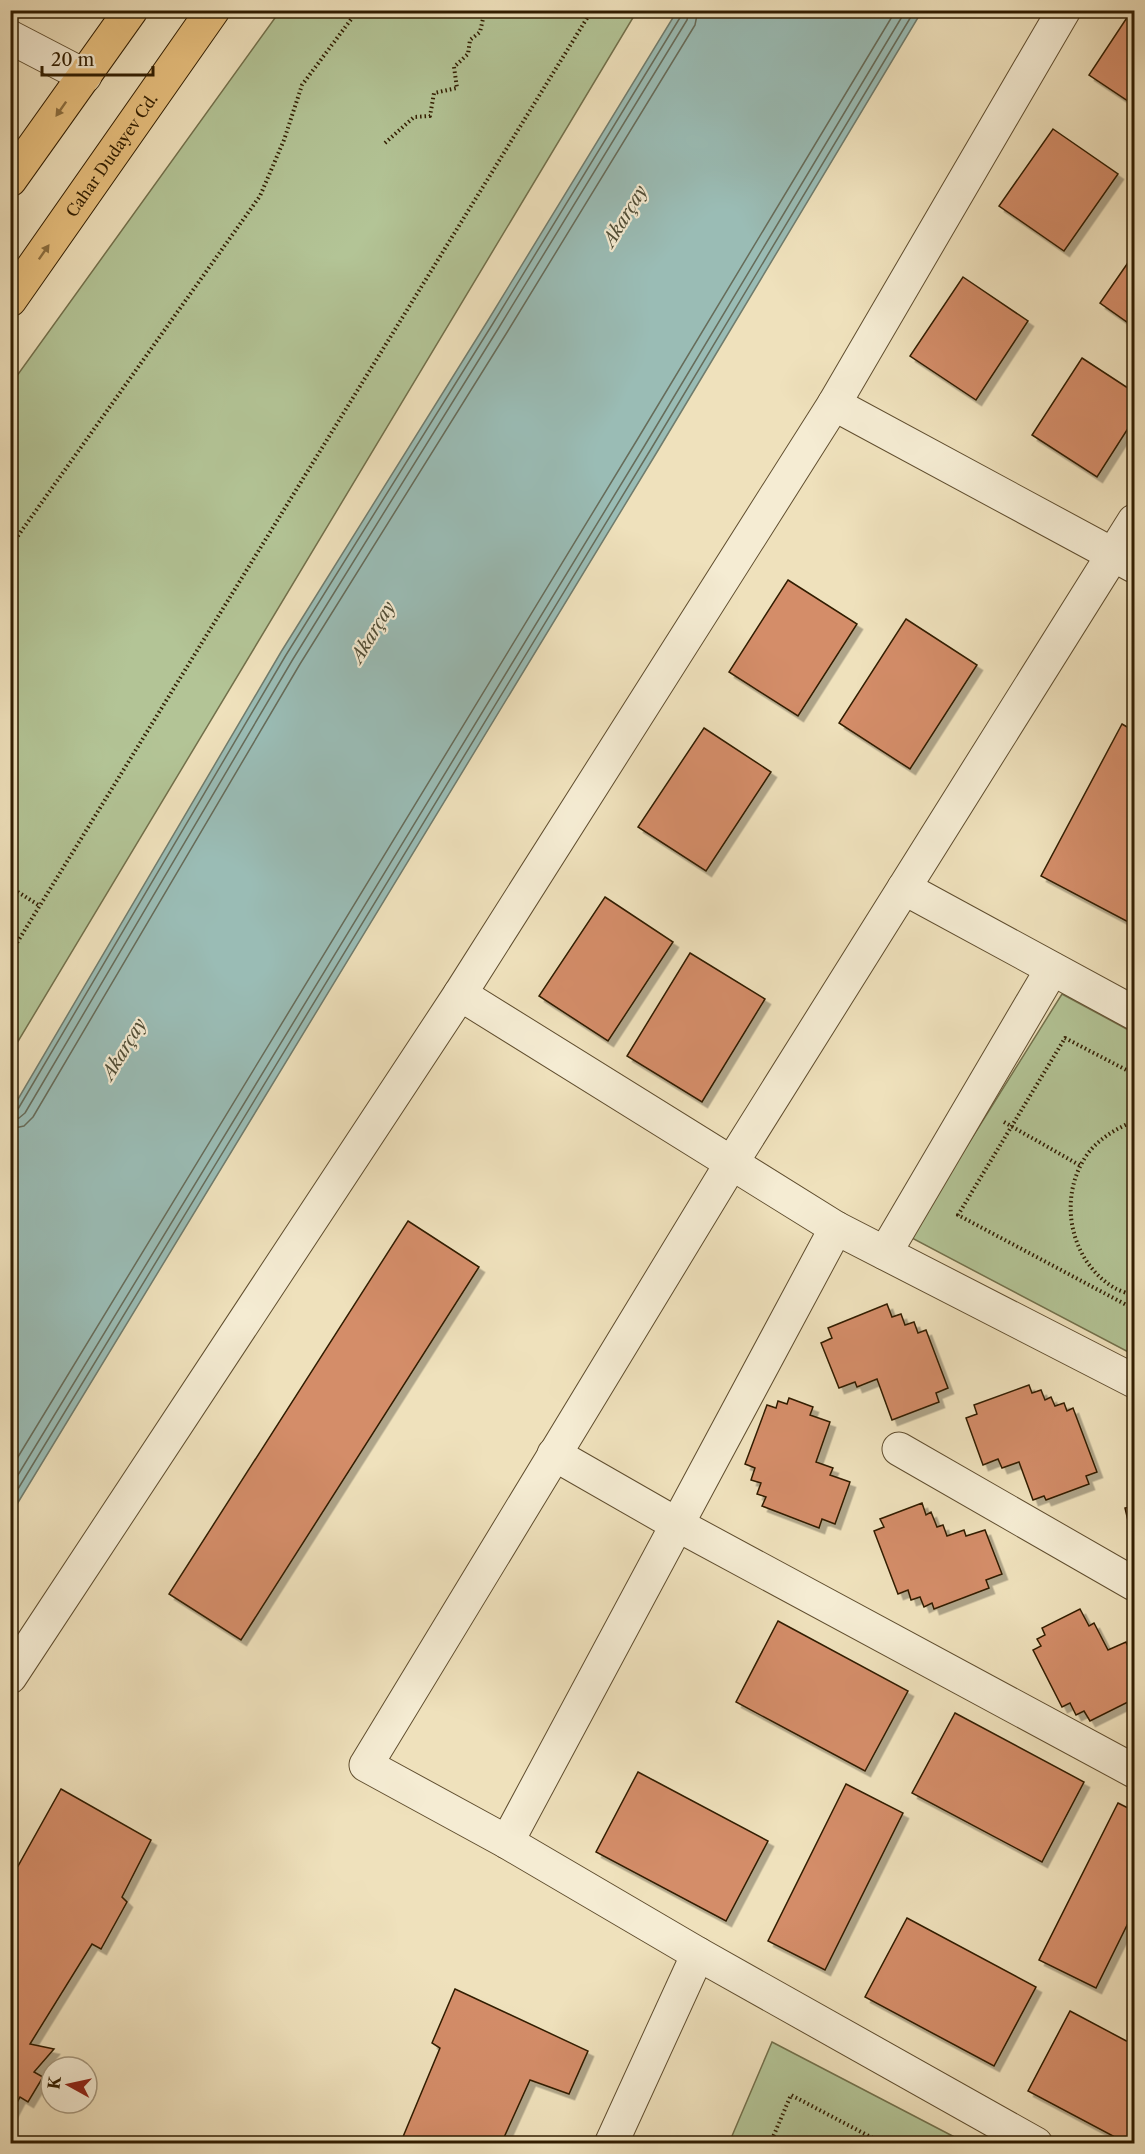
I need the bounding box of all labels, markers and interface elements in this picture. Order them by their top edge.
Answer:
scale bar [42,39,153,77]
text: 20 m [51,49,95,71]
street label: Cahar Dudayev Cd. [61,89,162,221]
one-way arrow [55,101,67,117]
water label: Akarçay [597,181,652,253]
one-way arrow [38,245,50,261]
water label: Akarçay [345,597,400,669]
water label: Akarçay [96,1014,151,1086]
north arrow [39,2055,99,2115]
text: K [43,2074,65,2091]

